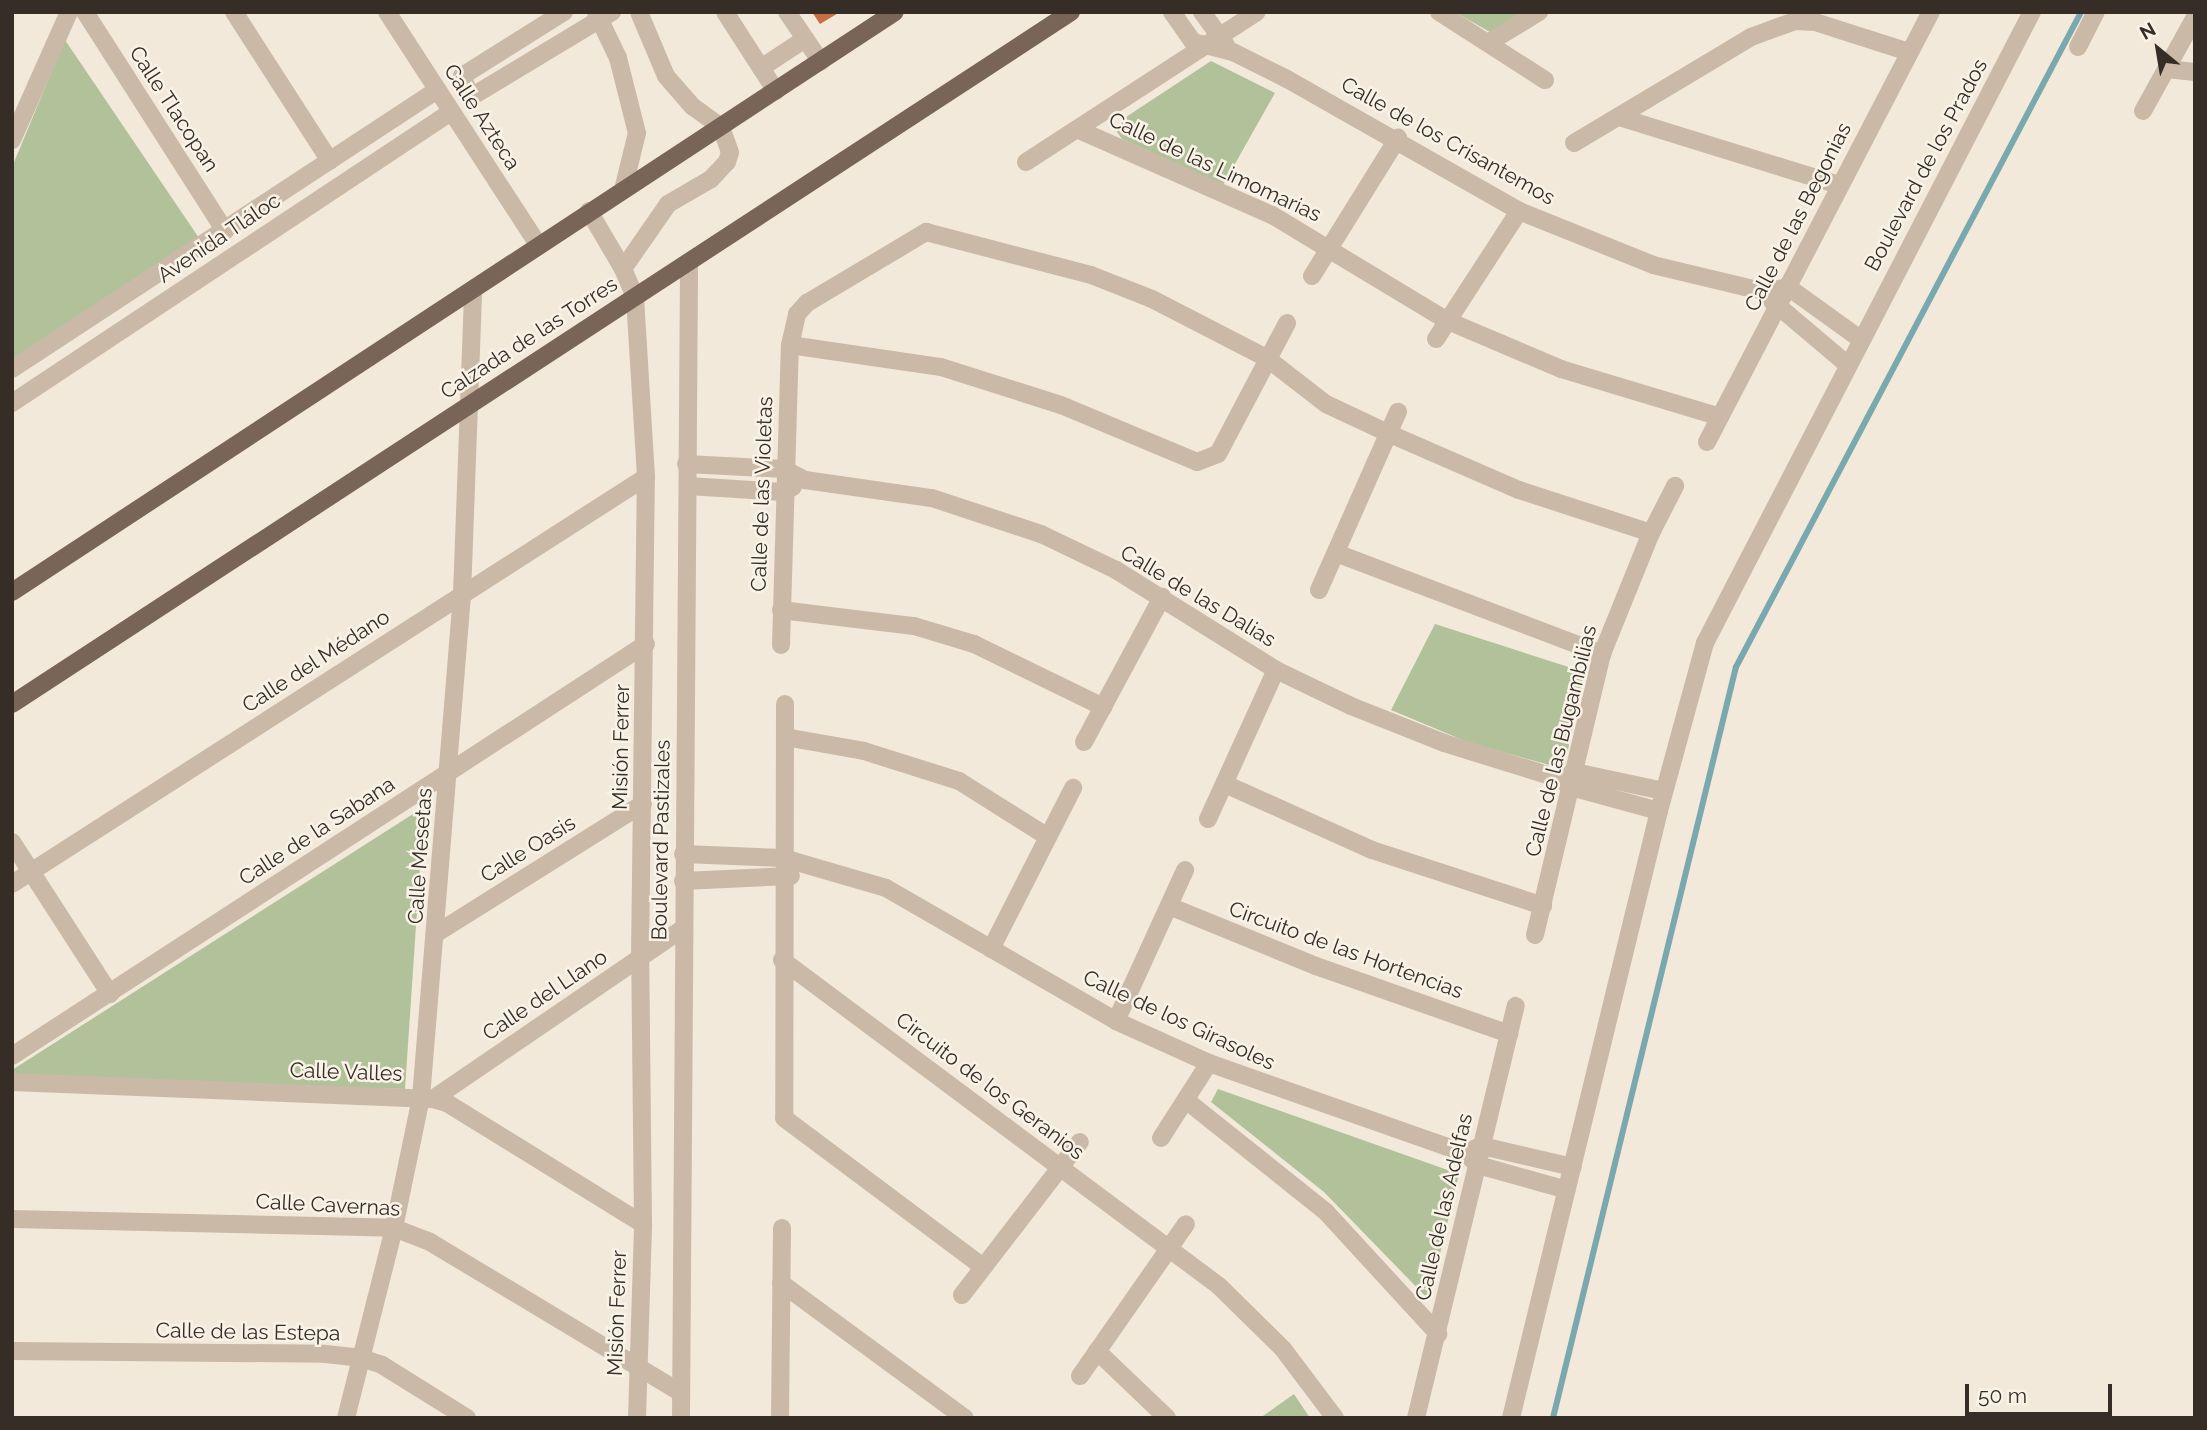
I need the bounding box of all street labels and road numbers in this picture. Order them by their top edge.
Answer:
street label: Calle Tlacopan [124,41,224,177]
street label: Boulevard de los Prados [1859,55,1993,275]
street label: Calle Azteca [438,59,526,175]
street label: Calle de los Crisantemos [1337,72,1559,210]
street label: Calle de las Limomarias [1105,107,1325,227]
street label: Calle de las Begonias [1739,118,1857,316]
street label: Avenida Tláloc [153,188,285,288]
street label: Calzada de las Torres [436,271,622,405]
street label: Calle de las Violetas [746,395,778,593]
street label: Calle de las Dalias [1116,540,1280,652]
street label: Calle del Médano [237,604,395,718]
street label: Calle de las Bugambilias [1520,623,1602,859]
street label: Misión Ferrer [607,684,635,810]
street label: Boulevard Pastizales [647,739,675,941]
street label: Calle de la Sabana [234,771,400,891]
street label: Calle Mesetas [403,787,437,925]
street label: Calle Oasis [476,810,580,888]
street label: Circuito de las Hortencias [1226,896,1466,1004]
street label: Calle del Llano [478,944,612,1046]
street label: Calle de los Girasoles [1079,964,1279,1076]
street label: Circuito de los Geranios [891,1007,1089,1165]
street label: Calle Valles [289,1057,403,1087]
street label: Calle de las Adelfas [1410,1111,1478,1303]
street label: Calle Cavernas [255,1189,401,1221]
street label: Misión Ferrer [602,1250,632,1376]
street label: Calle de las Estepa [155,1318,341,1346]

